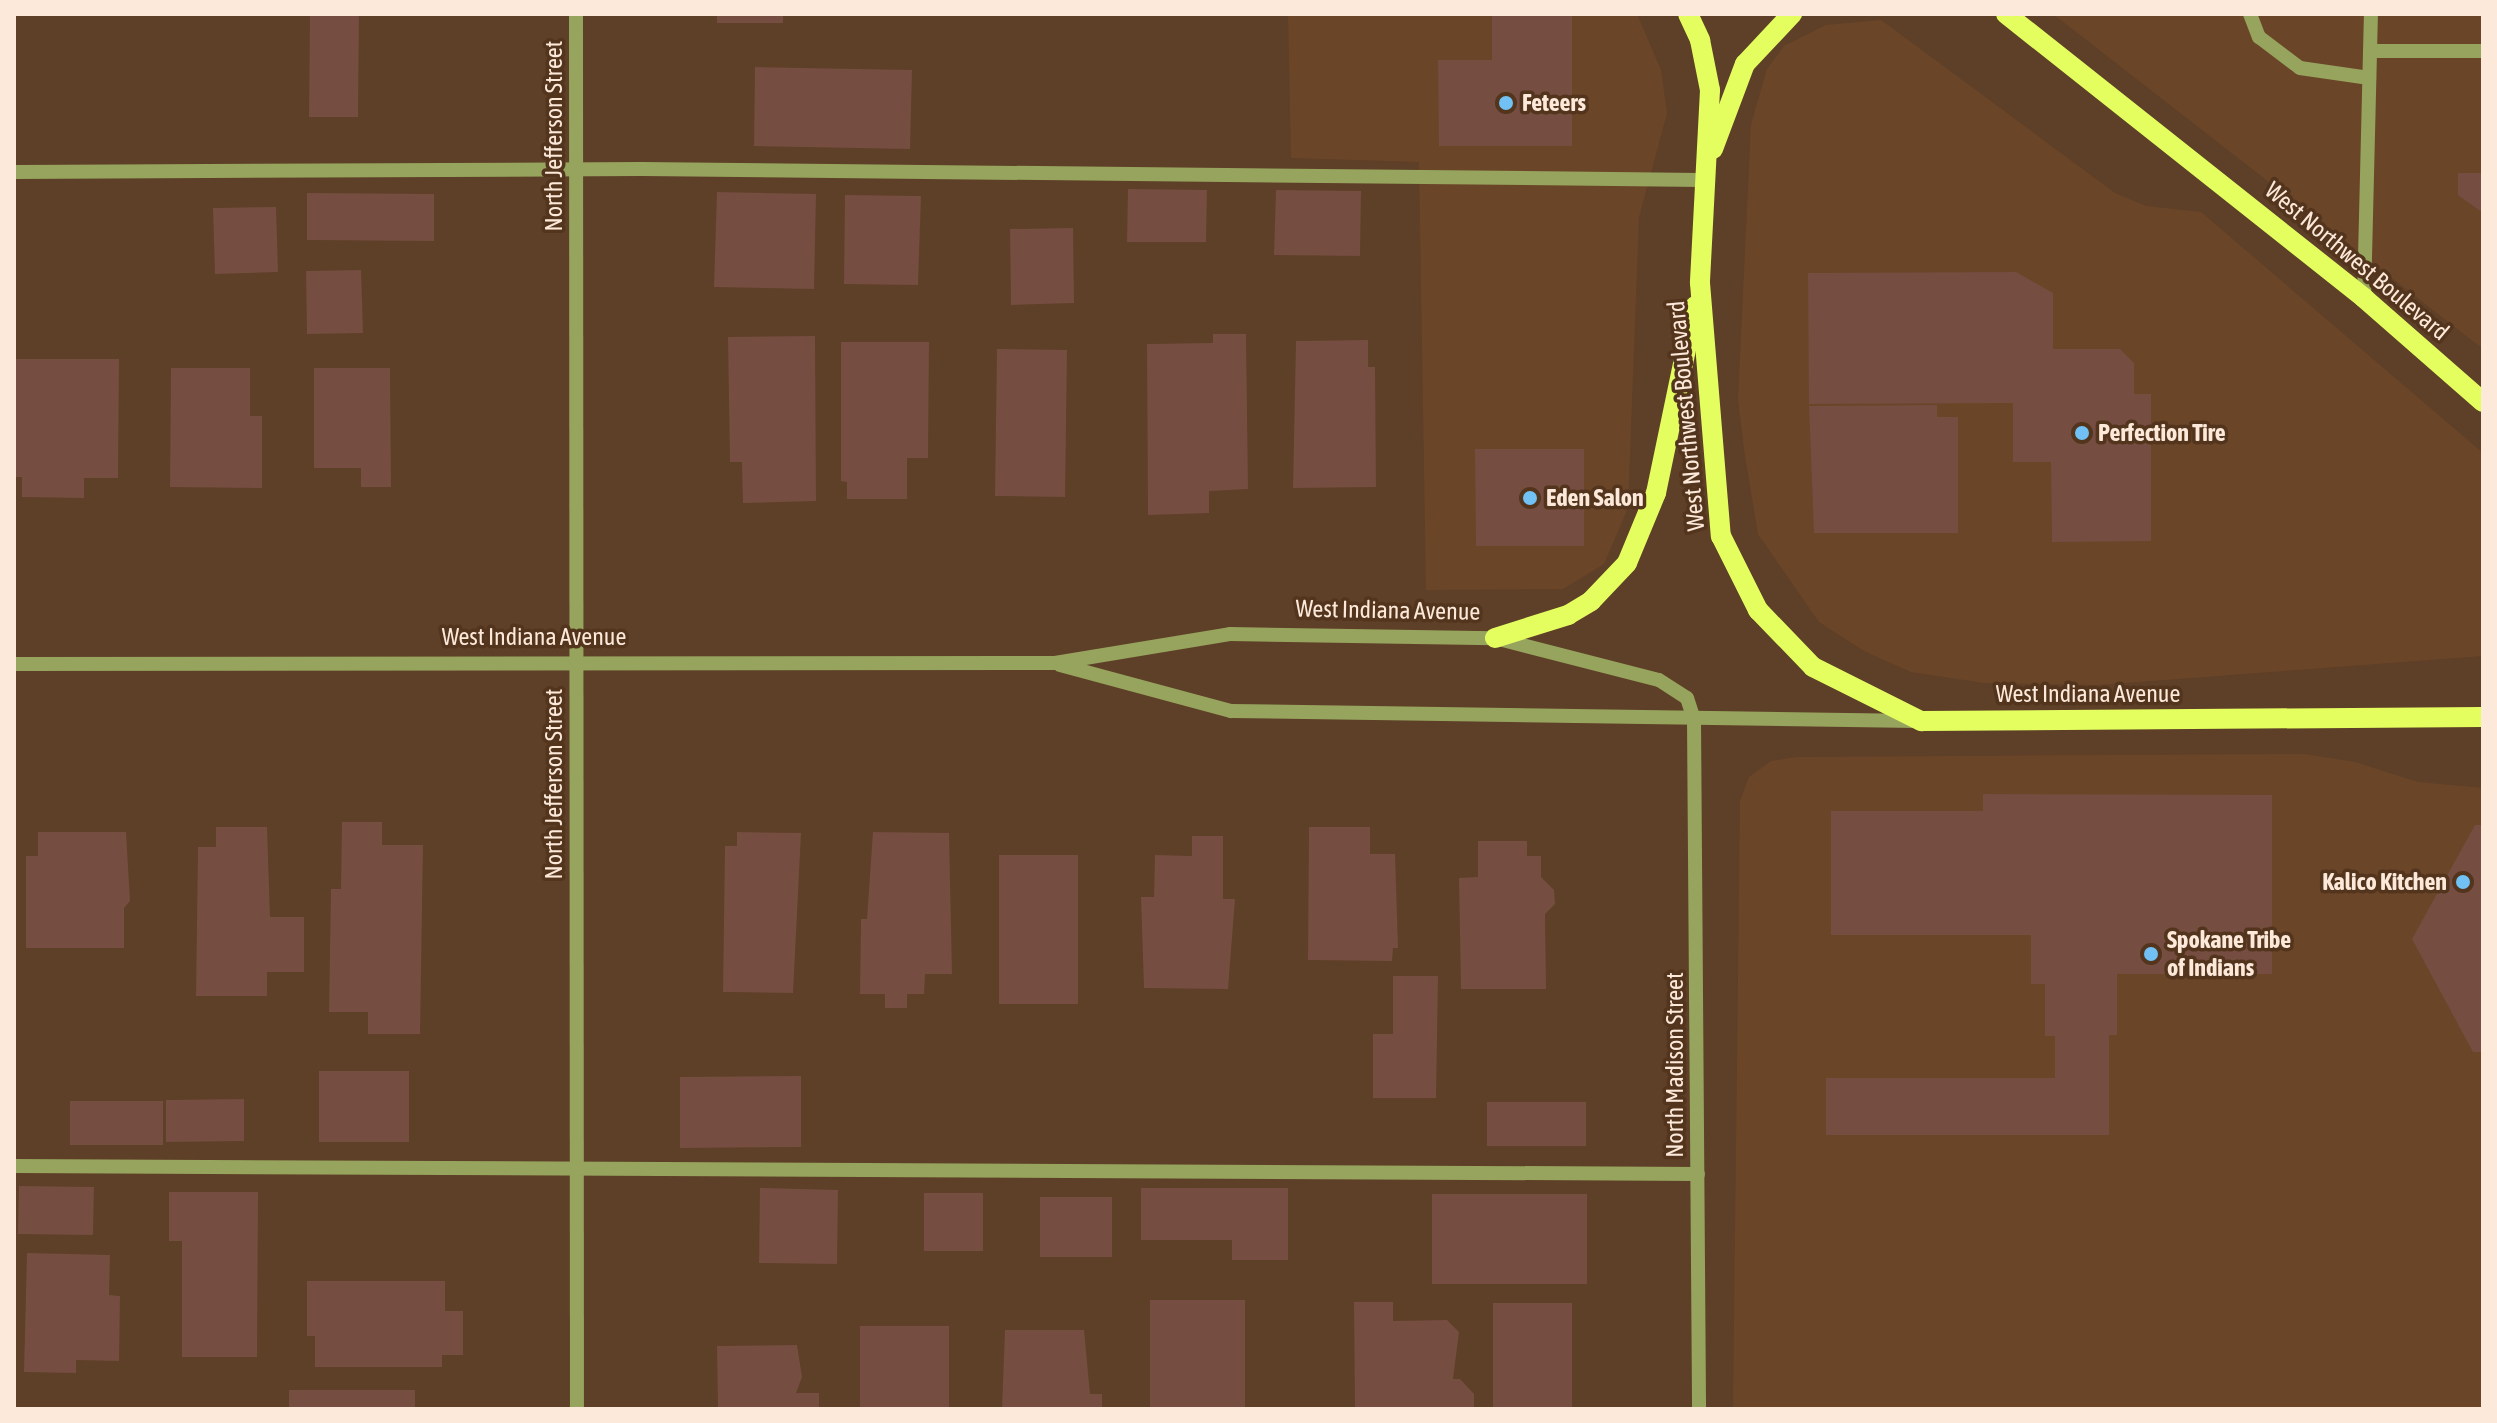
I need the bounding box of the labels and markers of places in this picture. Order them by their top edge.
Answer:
place label: Feteers [1522,89,1586,117]
marker: Feteers [1497,94,1515,112]
place label: Perfection Tire [2098,419,2226,447]
marker: Perfection Tire [2073,424,2091,442]
place label: Eden Salon [1546,484,1644,512]
marker: Eden Salon [1521,489,1539,507]
place label: Kalico Kitchen [2322,868,2447,896]
marker: Kalico Kitchen [2454,873,2472,891]
place label: Spokane Tribe of Indians [2167,926,2291,982]
marker: Spokane Tribe of Indians [2142,945,2160,963]

